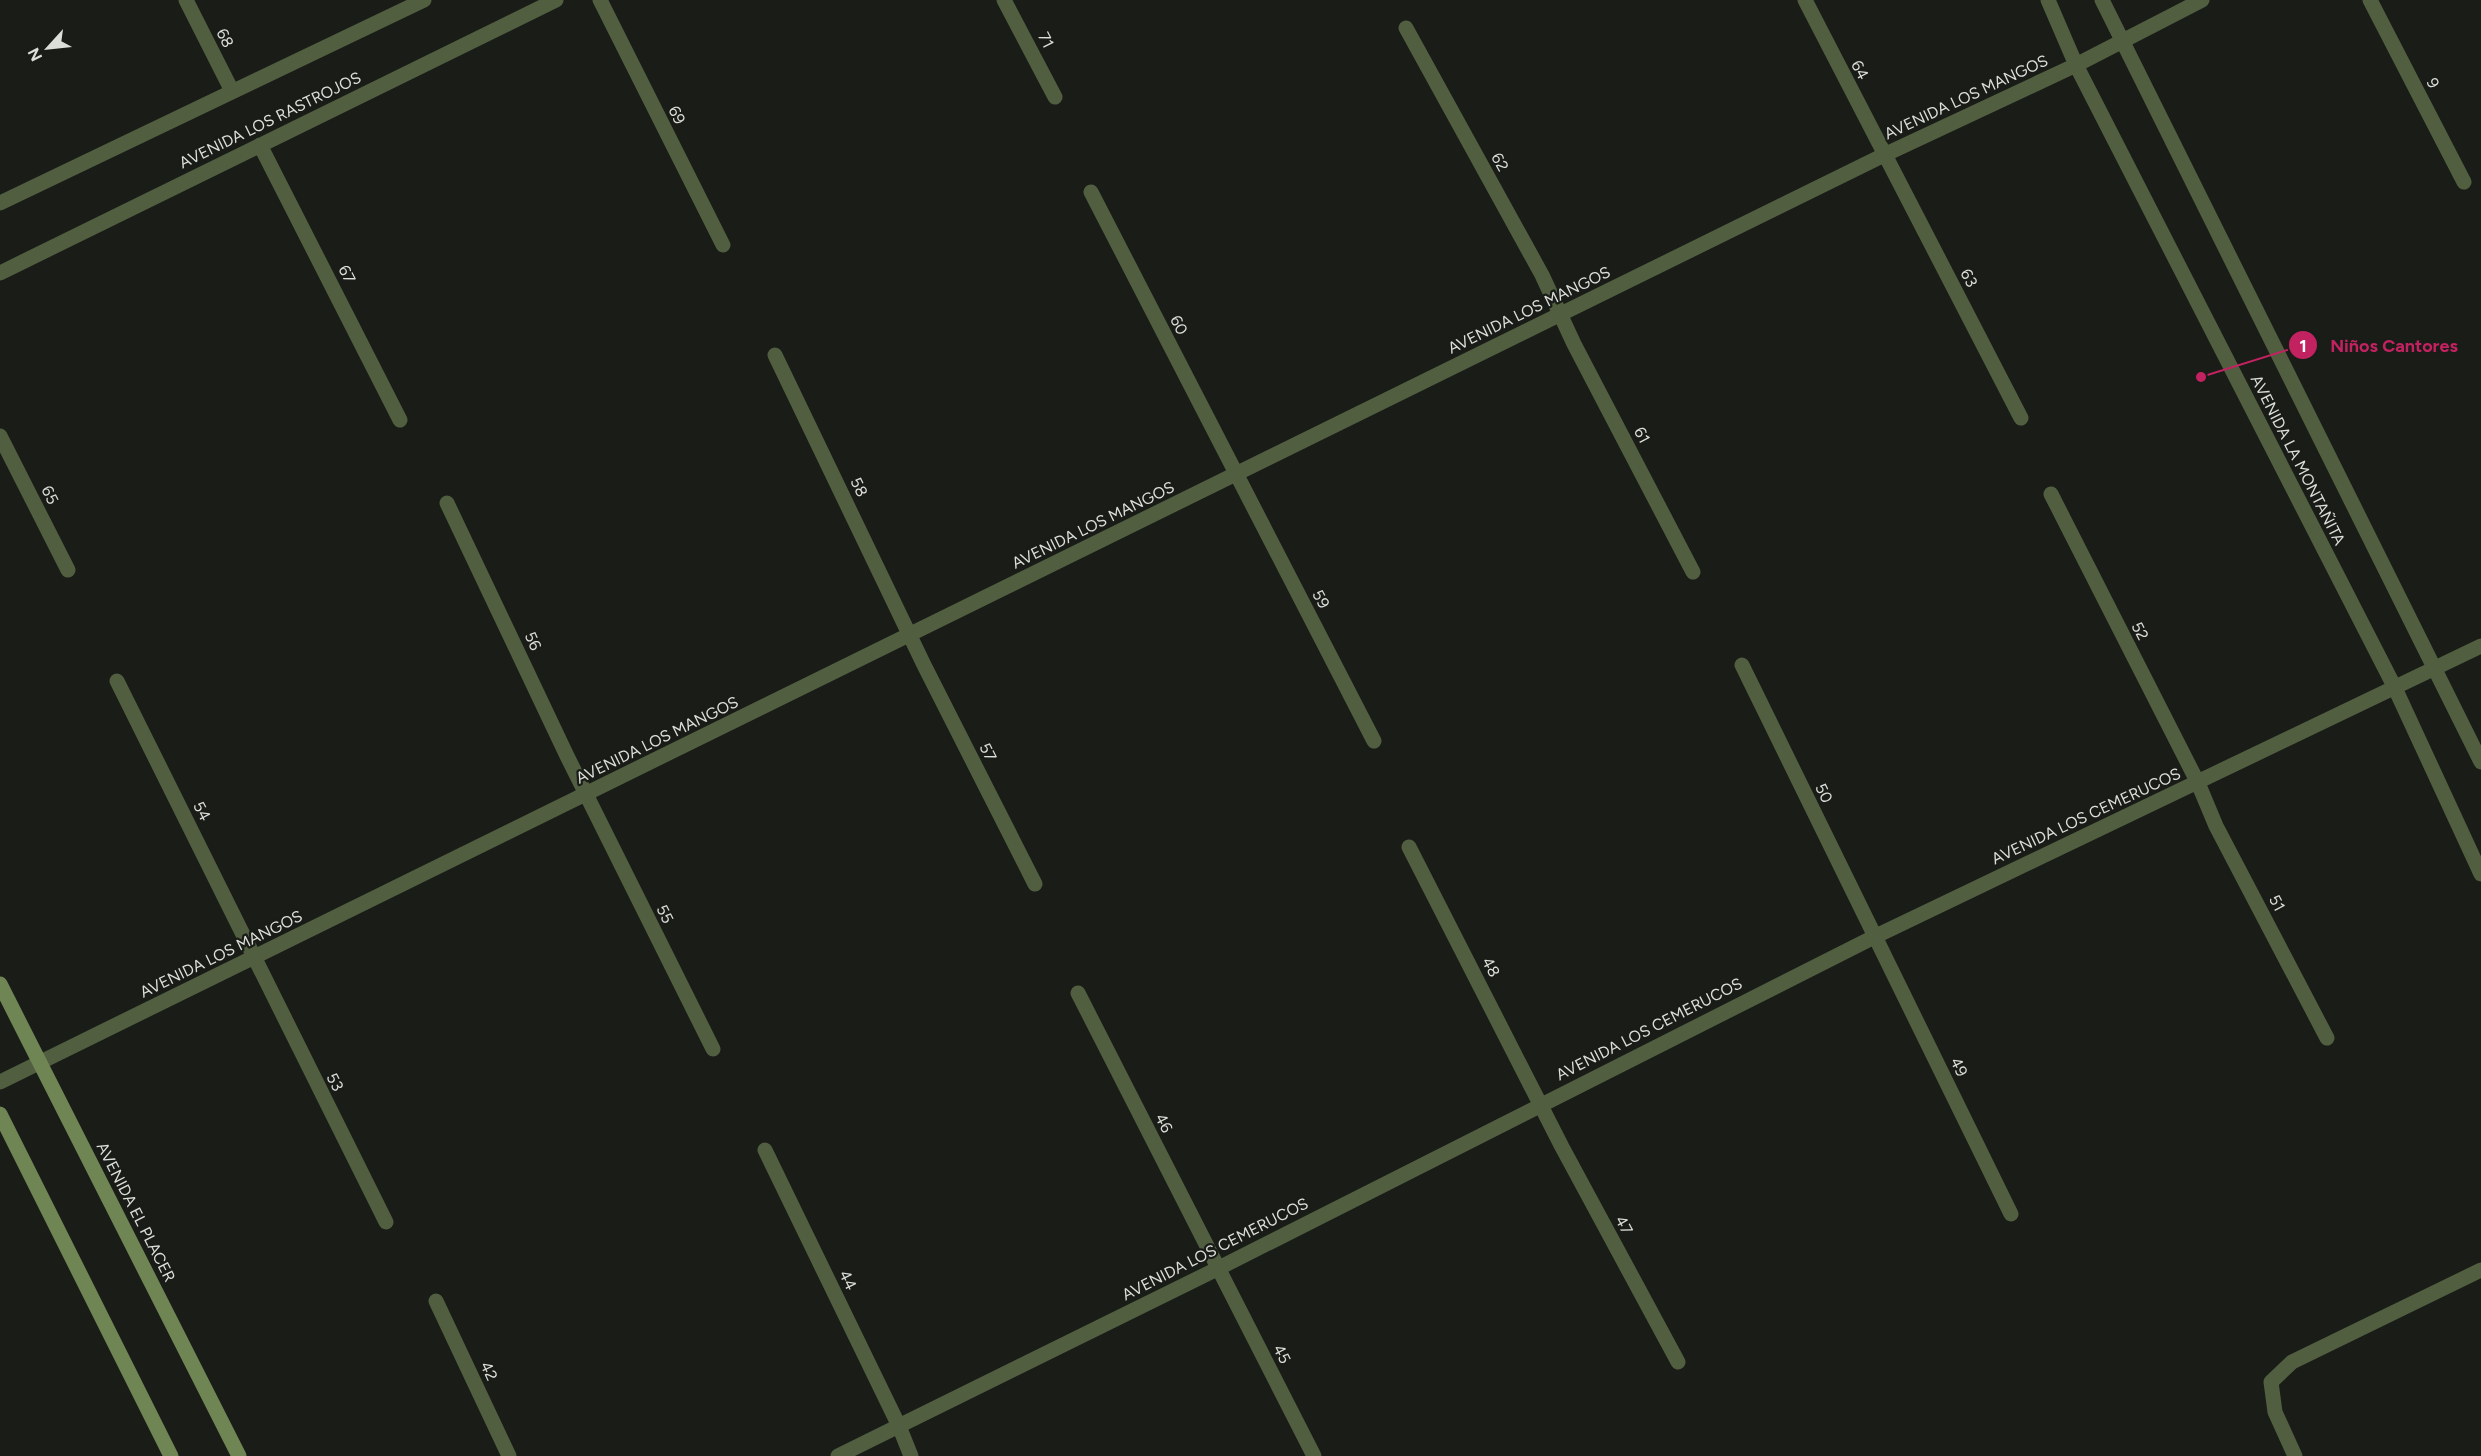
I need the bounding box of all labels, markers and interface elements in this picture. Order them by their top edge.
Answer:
north arrow [18,18,78,78]
street label: 68 [212,25,238,51]
street label: 71 [1034,29,1058,51]
text: N [24,45,46,64]
street label: AVENIDA LOS MANGOS [1881,51,2051,143]
street label: 64 [1847,57,1873,83]
street label: AVENIDA LOS RASTROJOS [176,68,364,172]
street label: 9 [2422,75,2444,91]
street label: 69 [664,103,690,127]
street label: 62 [1487,150,1513,174]
street label: 67 [335,262,360,287]
street label: AVENIDA LOS MANGOS [1445,262,1614,358]
street label: 63 [1957,266,1981,290]
street label: 60 [1166,312,1192,338]
callout: Niños Cantores [2288,327,2470,363]
text: 1 [2299,335,2307,357]
text: Niños Cantores [2330,335,2458,357]
street label: AVENIDA LA MONTAÑITA [2247,372,2349,548]
street label: 61 [1630,424,1654,446]
street label: 58 [846,474,872,500]
street label: AVENIDA LOS MANGOS [1009,477,1178,573]
street label: 65 [37,483,63,507]
street label: 59 [1308,586,1334,612]
street label: 52 [2127,619,2153,643]
street label: 56 [521,629,545,653]
street label: AVENIDA LOS MANGOS [573,692,742,788]
street label: 57 [975,740,1001,765]
street label: AVENIDA LOS CEMERUCOS [1988,764,2184,868]
street label: 50 [1811,780,1837,806]
street label: 54 [189,798,215,824]
street label: 51 [2265,892,2289,914]
street label: 55 [652,901,678,927]
street label: AVENIDA LOS MANGOS [137,906,306,1002]
street label: 48 [1478,954,1504,980]
street label: AVENIDA LOS CEMERUCOS [1553,974,1745,1084]
street label: 49 [1946,1054,1972,1080]
street label: 53 [322,1070,348,1094]
street label: 46 [1151,1110,1177,1136]
street label: AVENIDA EL PLACER [93,1139,179,1285]
street label: AVENIDA LOS CEMERUCOS [1119,1194,1311,1304]
street label: 47 [1611,1212,1637,1238]
street label: 44 [835,1267,861,1293]
street label: 45 [1269,1341,1295,1367]
street label: 42 [476,1358,502,1384]

